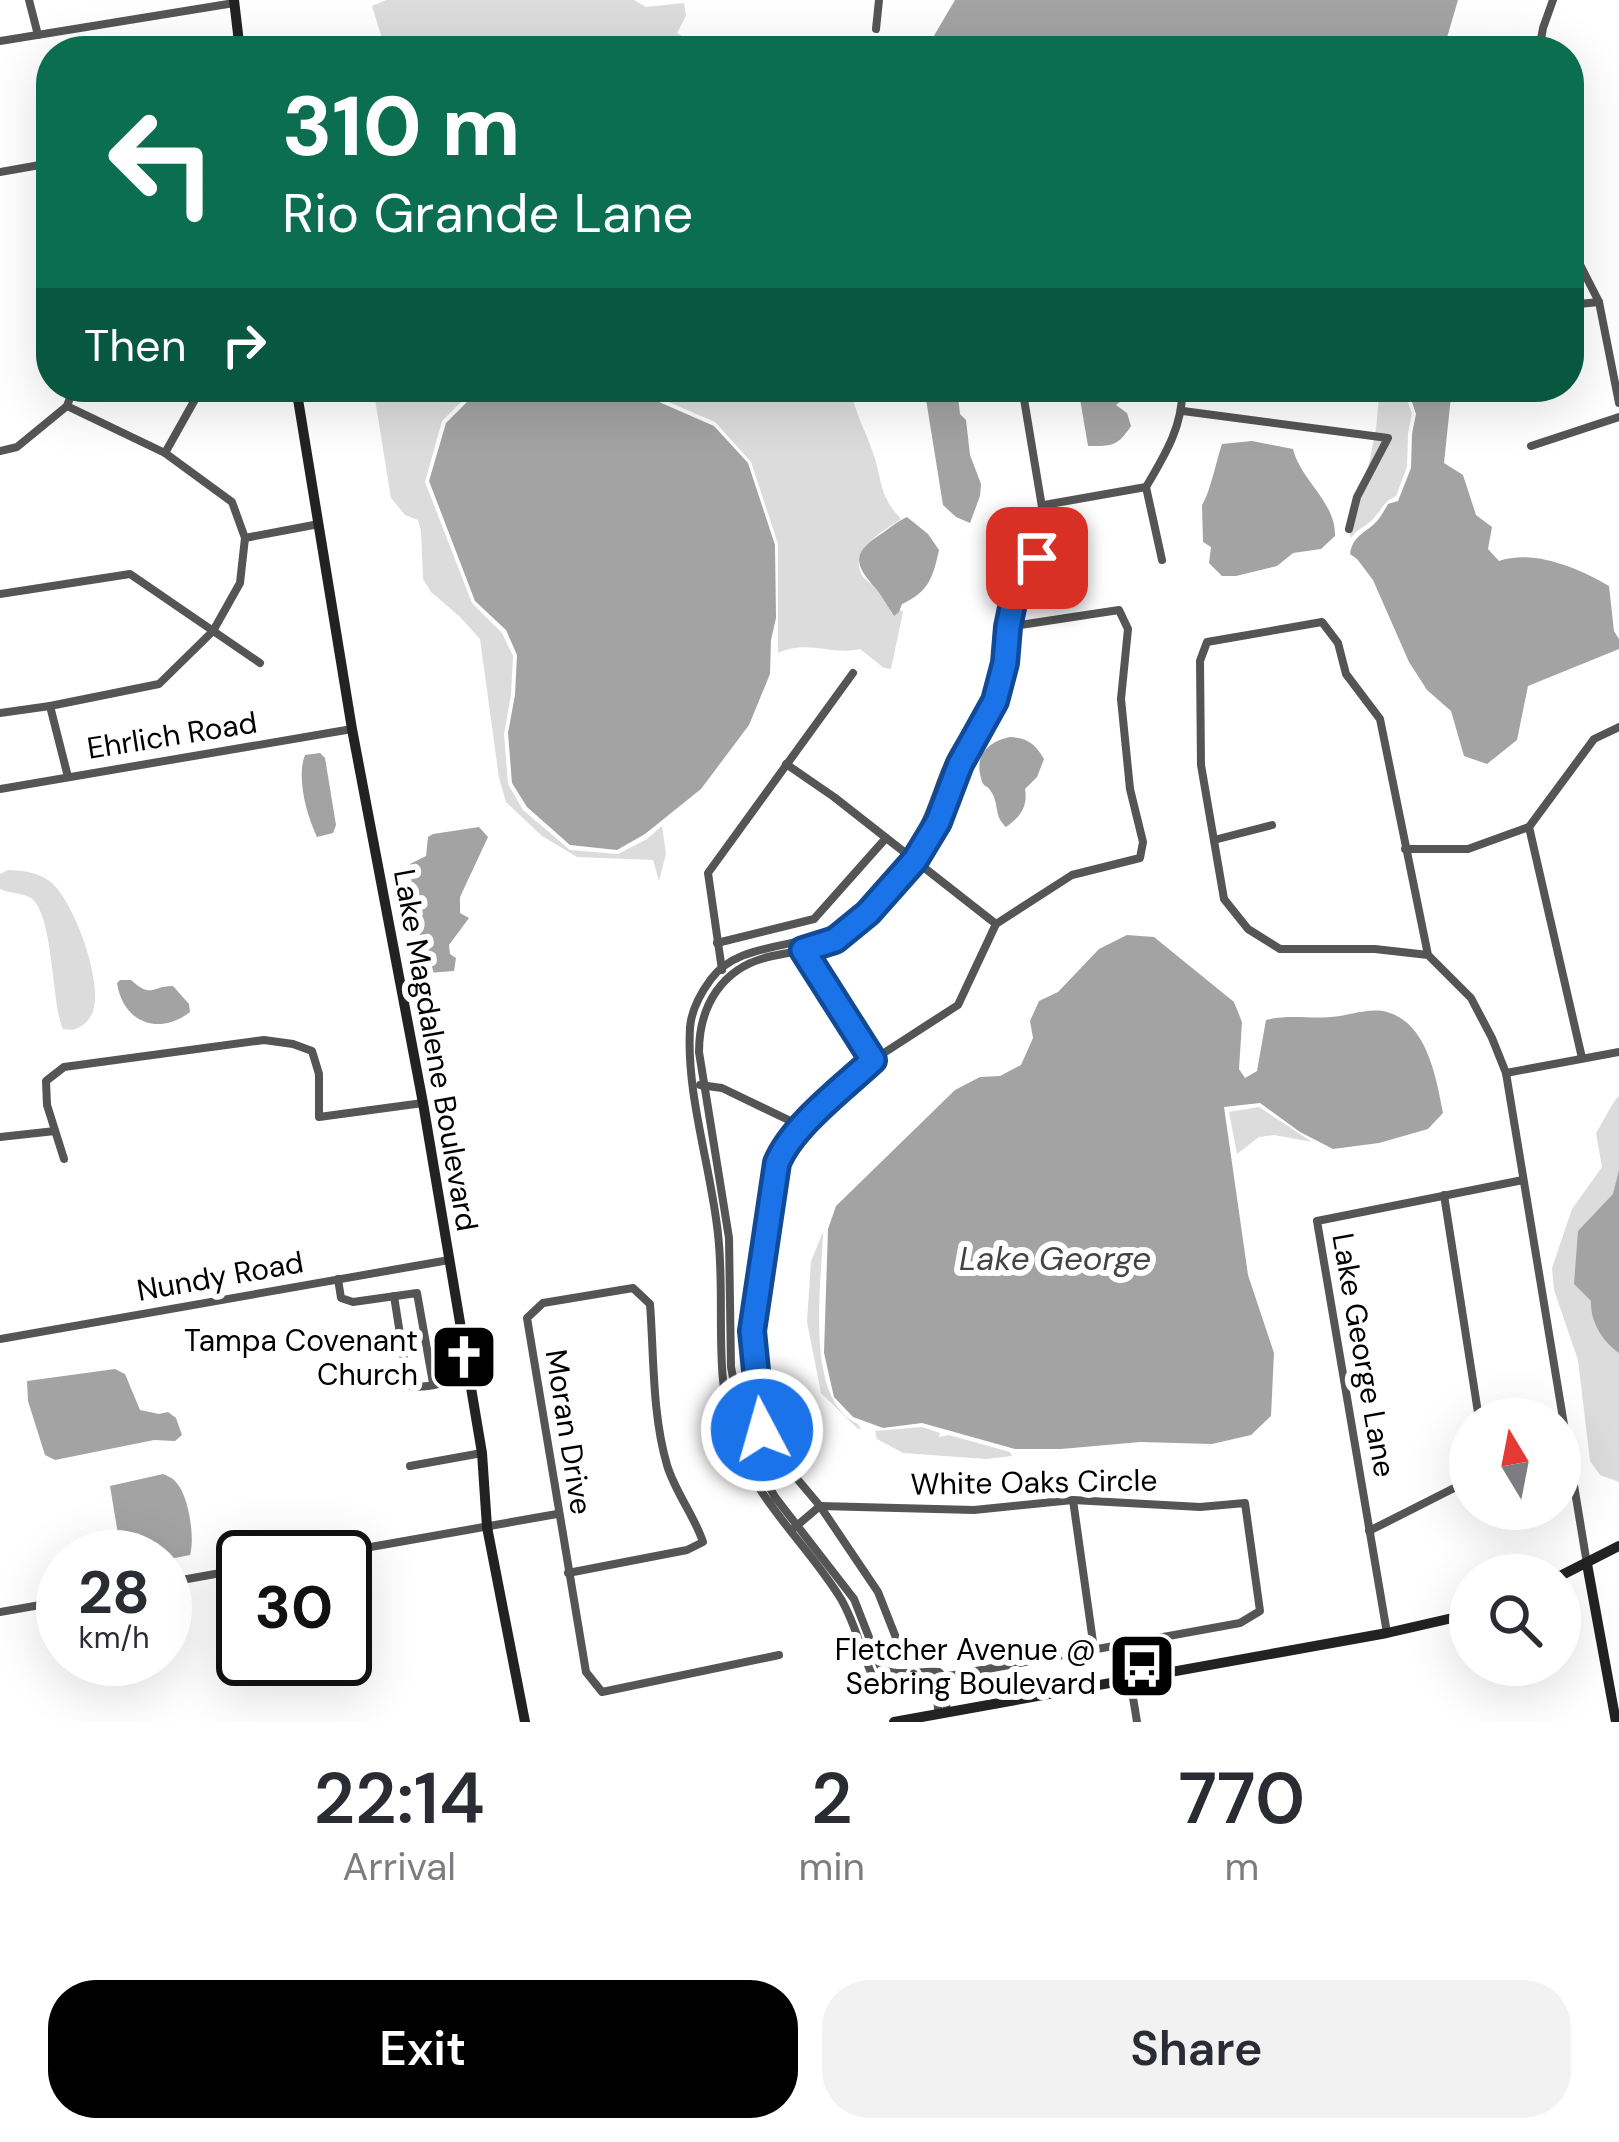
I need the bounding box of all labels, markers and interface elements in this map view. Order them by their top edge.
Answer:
text: 310 m [282,72,521,181]
icon: left [84,84,240,240]
text: Rio Grande Lane [282,178,693,249]
icon: right [211,312,277,378]
text: Then [84,316,187,375]
pin [986,507,1088,609]
icon: arrive [1004,525,1070,591]
street label: Ehrlich Road [84,702,260,768]
street label: Lake Magdalene Boulevard [385,866,487,1234]
street label: Lake George Lane [1323,1230,1405,1480]
water label: Lake George [959,1237,1151,1280]
street label: Nundy Road [134,1242,306,1310]
place label: Tampa Covenant Church [184,1321,418,1394]
church icon: Tampa Covenant Church [429,1322,499,1392]
street label: Moran Drive [537,1347,601,1517]
position arrow [699,1367,825,1493]
north arrow [1449,1398,1581,1530]
map controls [1449,1398,1581,1686]
street label: White Oaks Circle [910,1460,1158,1504]
speed limit sign: 30 [216,1530,372,1686]
text: 28 [78,1553,150,1632]
button: search [1449,1554,1581,1686]
text: km/h [79,1618,149,1657]
place label: Fletcher Avenue @ Sebring Boulevard [835,1630,1096,1703]
bus stop icon: Fletcher Avenue @ Sebring Boulevard [1107,1631,1177,1701]
text: 22:14 [314,1752,485,1845]
text: 2 [811,1752,852,1845]
text: 770 [1179,1752,1305,1845]
text: Arrival [342,1841,456,1892]
text: min [798,1841,865,1892]
text: m [1225,1841,1259,1892]
button: Exit [48,1980,798,2118]
button: Share [822,1980,1571,2118]

